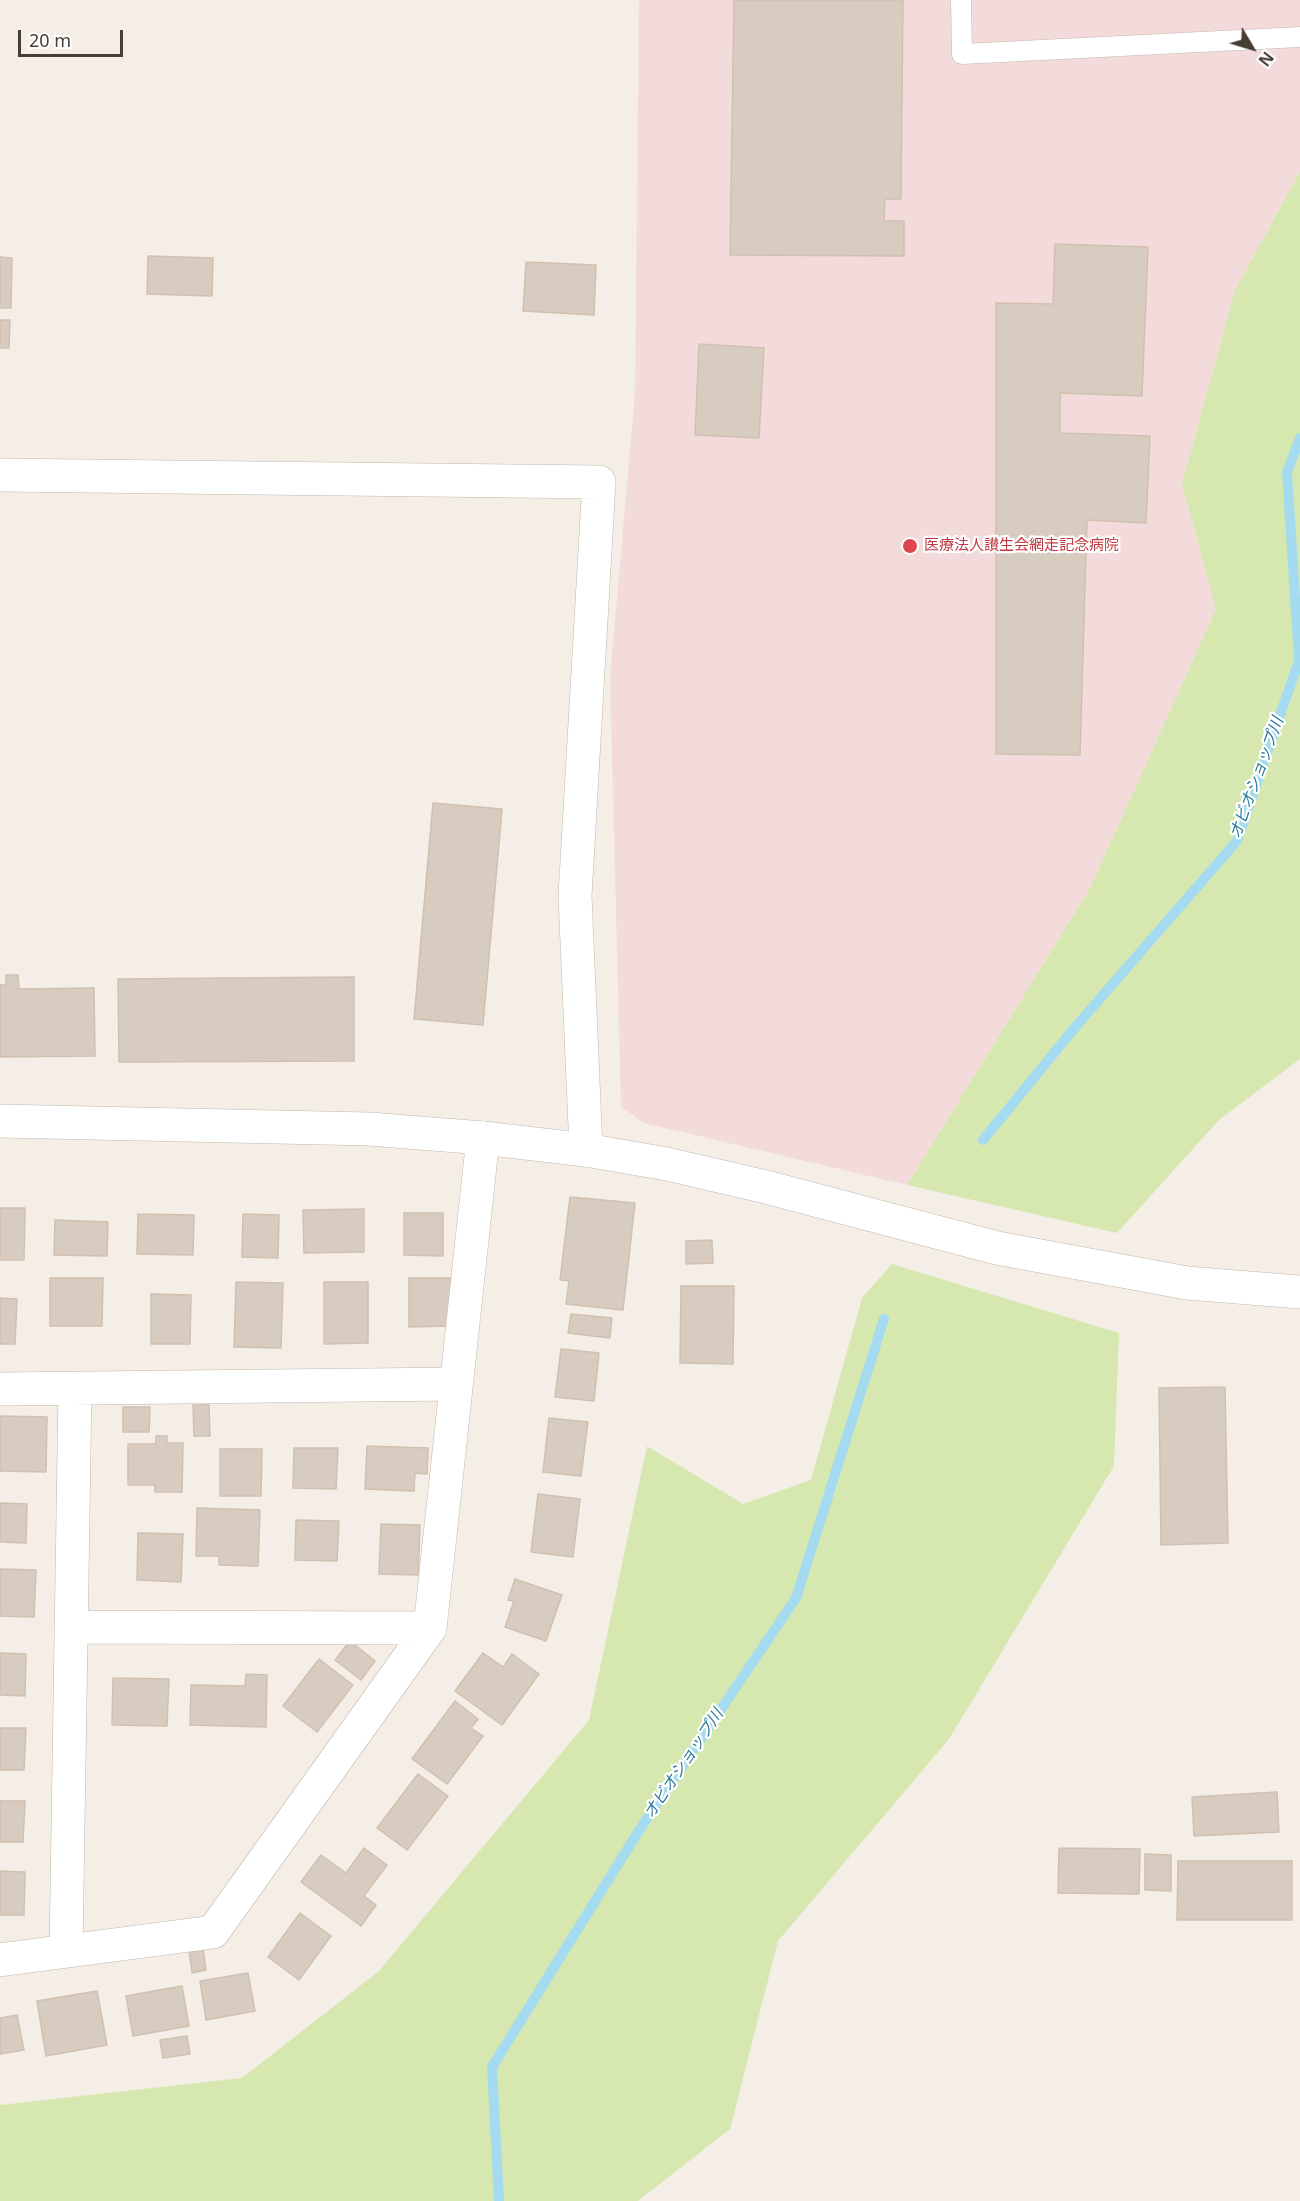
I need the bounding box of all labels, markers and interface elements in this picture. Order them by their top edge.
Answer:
scale bar [21,18,126,56]
north arrow [1222,18,1282,78]
text: 20 m [29,28,71,52]
text: N [1254,47,1279,71]
marker: 医療法人讃生会網走記念病院 [901,537,919,555]
place label: 医療法人讃生会網走記念病院 [924,537,1119,555]
water label: オビオショップ川 [1226,715,1288,841]
water label: オビオショップ川 [640,1706,728,1822]

